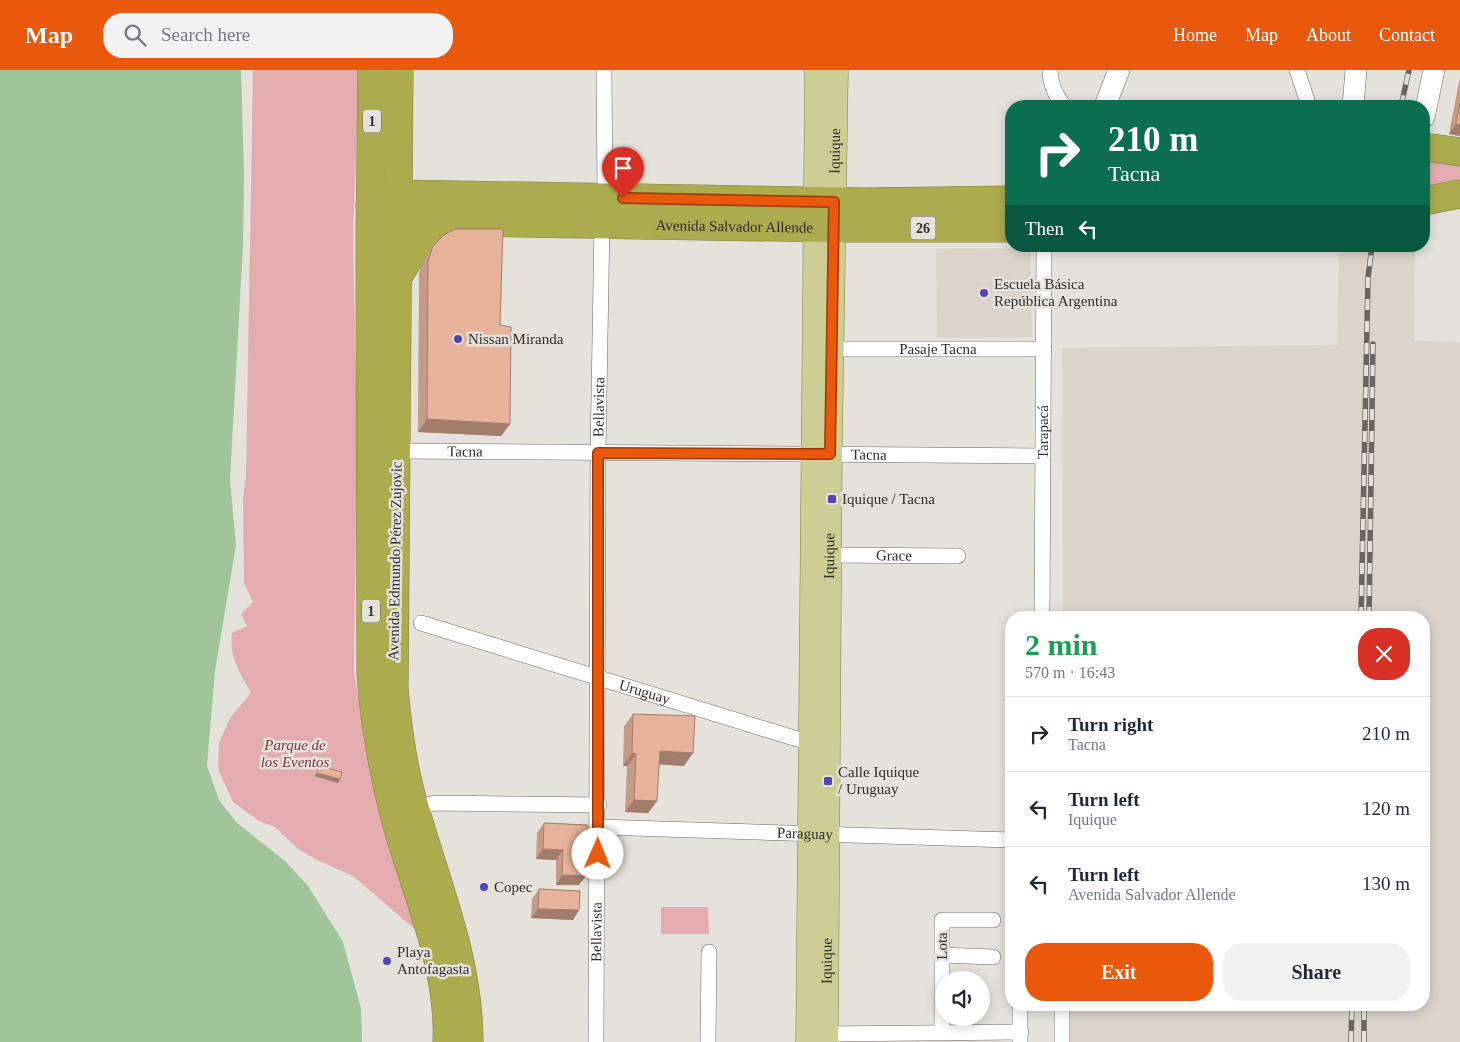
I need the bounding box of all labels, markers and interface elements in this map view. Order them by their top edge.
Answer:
search box [103,13,453,58]
icon: search [121,21,149,49]
text: Map [25,22,73,48]
text: Search here [161,24,250,45]
text: Home [1173,25,1217,45]
text: Map [1245,25,1278,45]
text: About [1306,25,1351,45]
text: Contact [1379,25,1435,45]
road number: 1 [363,110,381,132]
icon: right [1025,120,1090,185]
text: 210 m [1108,120,1198,159]
street label: Iquique [826,128,843,174]
pin [602,147,644,198]
icon: arrive [609,154,637,182]
text: Tacna [1108,161,1160,186]
icon: left [1074,215,1102,243]
road number: 26 [910,216,936,240]
street label: Avenida Salvador Allende [656,217,813,236]
text: Then [1025,218,1064,239]
place label: Escuela Básica República Argentina [994,276,1118,309]
marker: Escuela Básica República Argentina [978,287,990,299]
place label: Nissan Miranda [468,331,564,347]
marker: Nissan Miranda [452,333,464,345]
street label: Pasaje Tacna [899,341,977,357]
street label: Bellavista [590,377,607,437]
street label: Tarapacá [1035,405,1051,459]
street label: Tacna [447,443,483,460]
street label: Tacna [851,447,887,463]
street label: Avenida Edmundo Pérez Zujovic [385,461,405,661]
place label: Iquique / Tacna [842,491,935,507]
marker: Iquique / Tacna [826,493,838,505]
street label: Iquique [821,533,837,579]
street label: Grace [876,547,912,564]
road number: 1 [362,600,380,622]
text: 2 min [1025,628,1098,661]
button: close [1358,628,1410,680]
text: 570 m · 16:43 [1025,664,1115,681]
street label: Uruguay [617,677,673,708]
text: Turn right [1068,714,1153,735]
icon: right [1025,720,1053,748]
text: 210 m [1362,723,1410,744]
text: Tacna [1068,736,1106,753]
park label: Parque de los Eventos [261,737,330,770]
place label: Calle Iquique / Uruguay [838,764,920,797]
marker: Calle Iquique / Uruguay [822,775,834,787]
text: Turn left [1068,789,1140,810]
icon: left [1025,795,1053,823]
text: 120 m [1362,798,1410,819]
text: Iquique [1068,811,1117,828]
street label: Paraguay [777,825,834,842]
position arrow [571,827,623,879]
text: Turn left [1068,864,1140,885]
icon: left [1025,870,1053,898]
text: 130 m [1362,873,1410,894]
place label: Copec [494,879,533,895]
marker: Copec [478,881,490,893]
text: Avenida Salvador Allende [1068,886,1236,903]
street label: Bellavista [588,902,604,962]
street label: Lota [934,932,950,960]
street label: Iquique [818,938,835,984]
button: Exit [1025,943,1213,1001]
button: Share [1223,943,1410,1001]
place label: Playa Antofagasta [397,944,470,977]
marker: Playa Antofagasta [381,955,393,967]
map controls [935,971,990,1026]
button: sound [935,971,990,1026]

